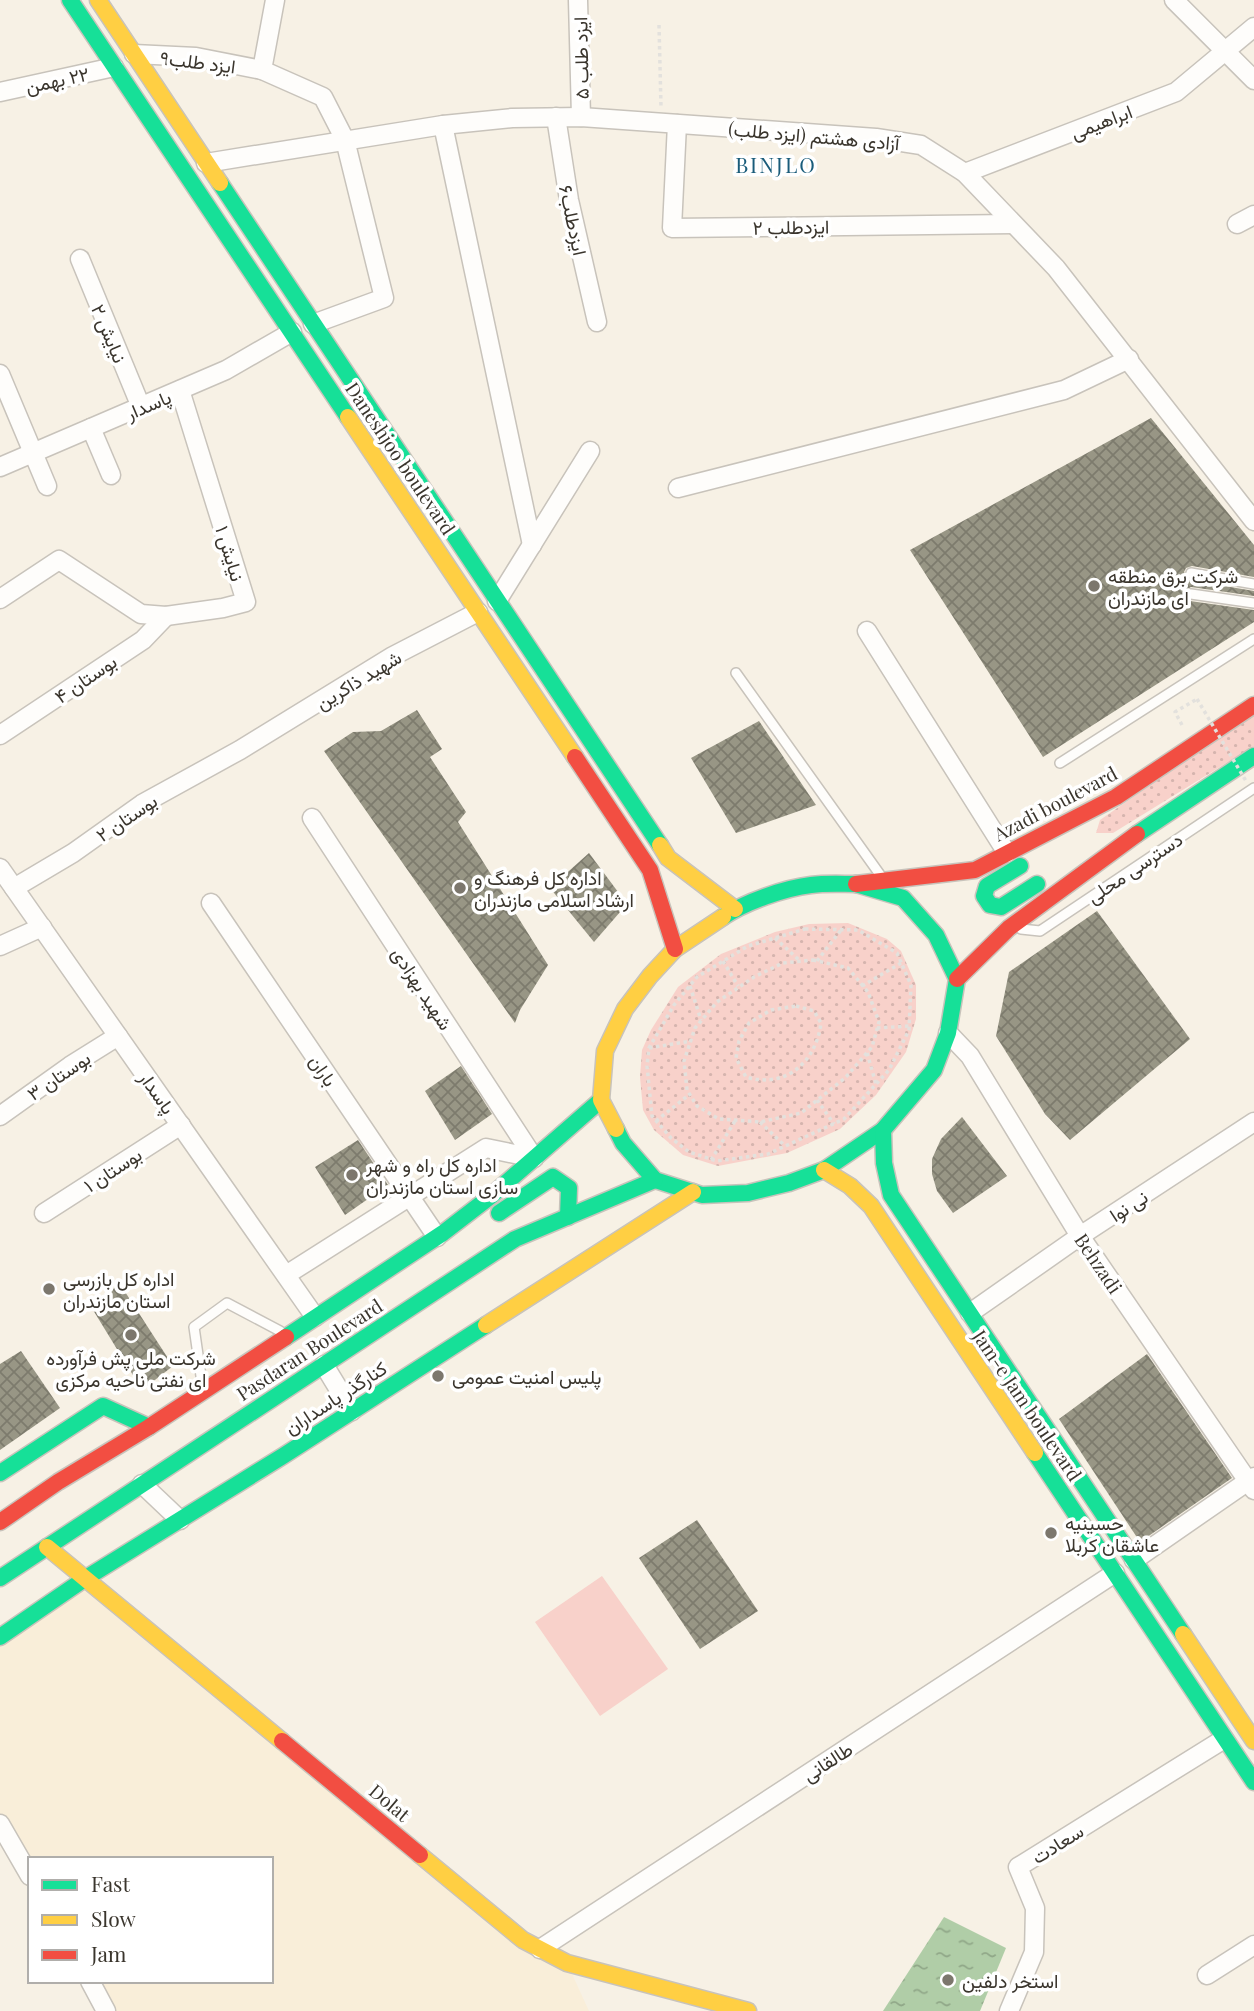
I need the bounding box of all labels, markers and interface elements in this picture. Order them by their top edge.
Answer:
street label: ايزد طلب ۵ [566,16,594,100]
street label: ایزد طلب۹ [159,43,237,79]
street label: ٢٢ بهمن [23,60,91,98]
street label: ابراهیمی [1066,97,1136,145]
street label: آزادی هشتم (ایزد طلب) [727,115,902,157]
district label: BINJLO [735,150,817,178]
street label: ایزدطلب۶ [554,182,594,258]
street label: ایزدطلب ۲ [752,212,830,240]
street label: نیایش ۲ [86,300,134,366]
street label: Daneshjoo boulevard [340,377,462,539]
street label: پاسدار [120,383,175,427]
street label: نیایش ۱ [210,522,252,584]
place label: شرکت برق منطقه ای مازندران [1108,562,1238,610]
marker: شرکت برق منطقه ای مازندران [1086,578,1102,594]
street label: شهید ذاکرین [310,643,406,715]
street label: بوستان ۴ [49,648,121,708]
street label: Azadi boulevard [988,759,1121,847]
street label: بوستان ۲ [90,787,162,847]
street label: دسترسی محلی [1081,825,1187,909]
place label: اداره کل فرهنگ و ارشاد اسلامی مازندران [474,864,634,912]
marker: اداره کل فرهنگ و ارشاد اسلامی مازندران [452,880,468,896]
street label: شهید بهزادی [386,941,460,1035]
street label: بوستان ۳ [21,1044,95,1106]
street label: باران [304,1049,344,1091]
street label: پاسدار [132,1065,182,1120]
street label: بوستان ۱ [78,1141,146,1197]
place label: اداره کل راه و شهر سازی استان مازندران [365,1151,518,1199]
marker: اداره کل راه و شهر سازی استان مازندران [344,1167,360,1183]
street label: نی نوا [1104,1183,1152,1227]
street label: Behzadi [1069,1228,1129,1299]
place label: اداره کل بازرسی استان مازندران [63,1265,175,1313]
marker: اداره کل بازرسی استان مازندران [41,1281,57,1297]
street label: Pasdaran Boulevard [231,1292,387,1406]
street label: Jam-e Jam boulevard [967,1323,1088,1486]
marker: شرکت ملی پش فرآورده ای نفتی ناحیه مرکزی [123,1327,139,1343]
place label: شرکت ملی پش فرآورده ای نفتی ناحیه مرکزی [46,1344,216,1392]
street label: کنارگذر پاسداران [279,1354,392,1441]
place label: پلیس امنیت عمومی [452,1363,601,1391]
marker: پلیس امنیت عمومی [430,1368,446,1384]
place label: حسینیه عاشقان کربلا [1065,1509,1159,1557]
marker: حسینیه عاشقان کربلا [1043,1525,1059,1541]
street label: طالقانی [797,1735,857,1787]
street label: Dolat [364,1777,416,1827]
street label: سعادت [1026,1817,1088,1869]
legend [28,1857,273,1983]
text: Fast [91,1869,130,1897]
text: Slow [91,1904,136,1932]
text: Jam [90,1939,127,1967]
place label: استخر دلفین [962,1967,1058,1993]
marker: استخر دلفین [940,1972,956,1988]

